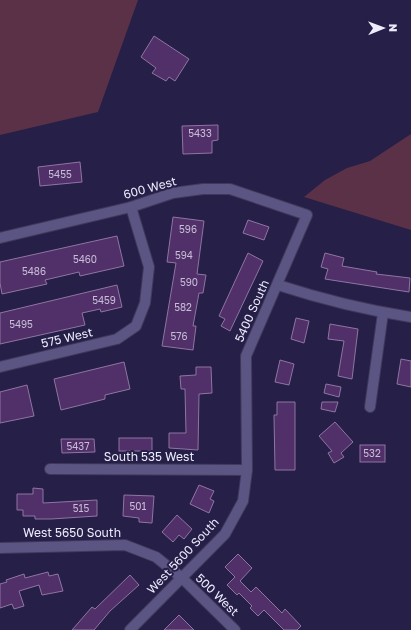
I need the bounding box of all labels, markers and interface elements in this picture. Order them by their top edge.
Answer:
north arrow [363,8,403,48]
text: N [387,24,400,32]
house number: 5433 [188,127,212,139]
house number: 5455 [48,168,72,180]
street label: 600 West [122,173,178,202]
house number: 596 [179,223,197,235]
house number: 594 [175,249,193,261]
house number: 5460 [73,253,97,265]
house number: 5486 [22,265,46,277]
house number: 590 [180,276,198,288]
street label: 5400 South [231,277,272,344]
house number: 5459 [92,294,116,306]
house number: 582 [174,301,192,313]
house number: 5495 [9,318,33,330]
street label: 575 West [40,324,94,351]
house number: 576 [170,330,188,342]
house number: 5437 [66,440,90,452]
house number: 532 [363,447,381,459]
street label: South 535 West [104,449,194,464]
house number: 501 [130,500,147,512]
house number: 515 [73,502,89,514]
street label: West 5600 South [144,514,222,597]
street label: West 5650 South [23,525,121,540]
street label: 500 West [193,570,242,619]

